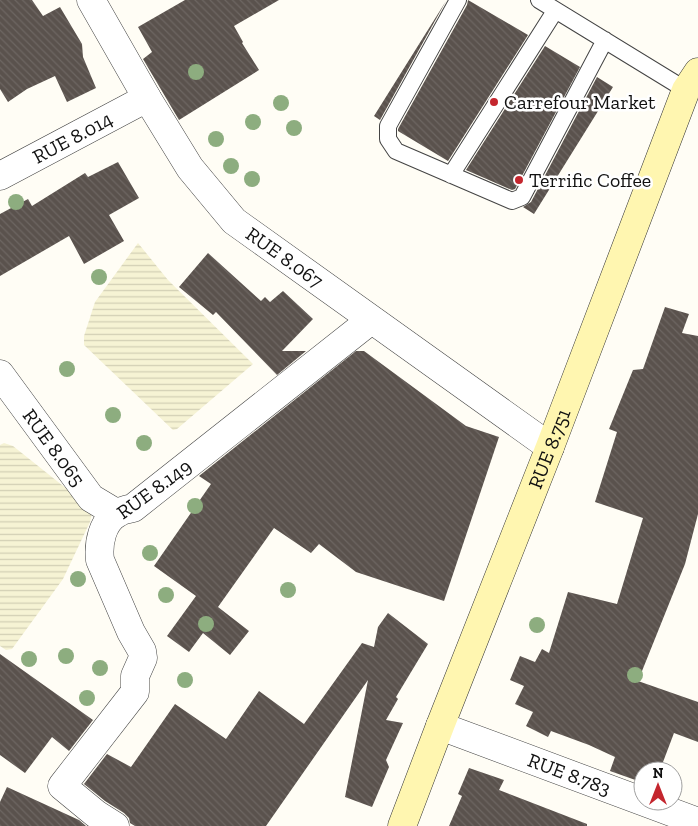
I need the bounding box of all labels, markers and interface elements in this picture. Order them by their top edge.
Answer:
place label: Carrefour Market [504,90,656,114]
marker: Carrefour Market [488,96,500,108]
street label: RUE 8.014 [28,106,117,169]
place label: Terrific Coffee [529,168,651,192]
marker: Terrific Coffee [513,174,525,186]
street label: RUE 8.067 [241,222,328,293]
street label: RUE 8.065 [18,404,90,491]
street label: RUE 8.751 [523,405,576,492]
street label: RUE 8.149 [112,454,196,524]
street label: RUE 8.783 [525,748,614,800]
north arrow [633,761,683,811]
text: N [653,765,664,782]

